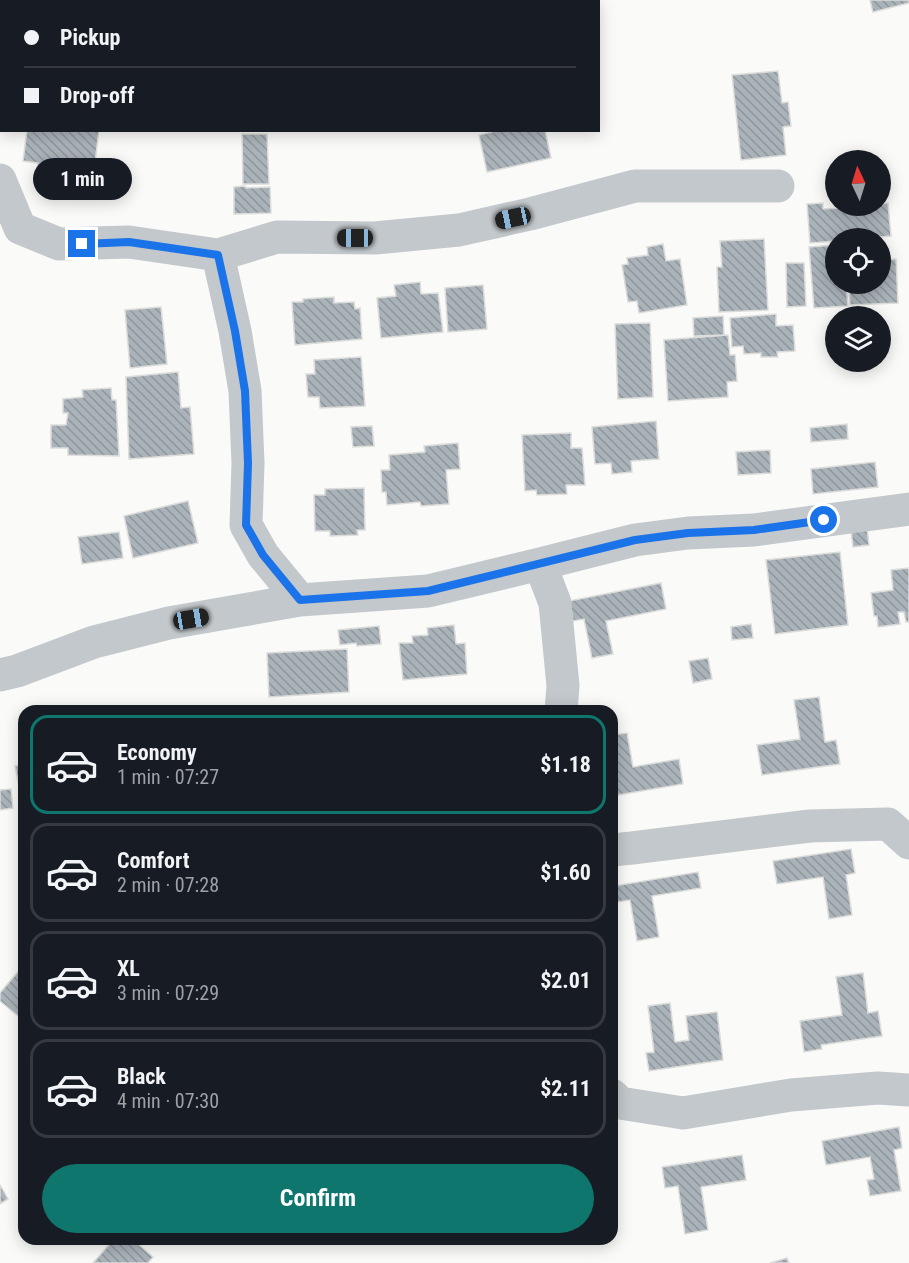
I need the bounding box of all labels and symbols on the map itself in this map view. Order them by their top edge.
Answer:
north arrow [825,150,891,216]
callout: 1 min [32,157,132,199]
car [494,205,532,231]
car [337,229,373,247]
route end [68,230,95,257]
route start [810,506,837,533]
car [172,607,210,631]

